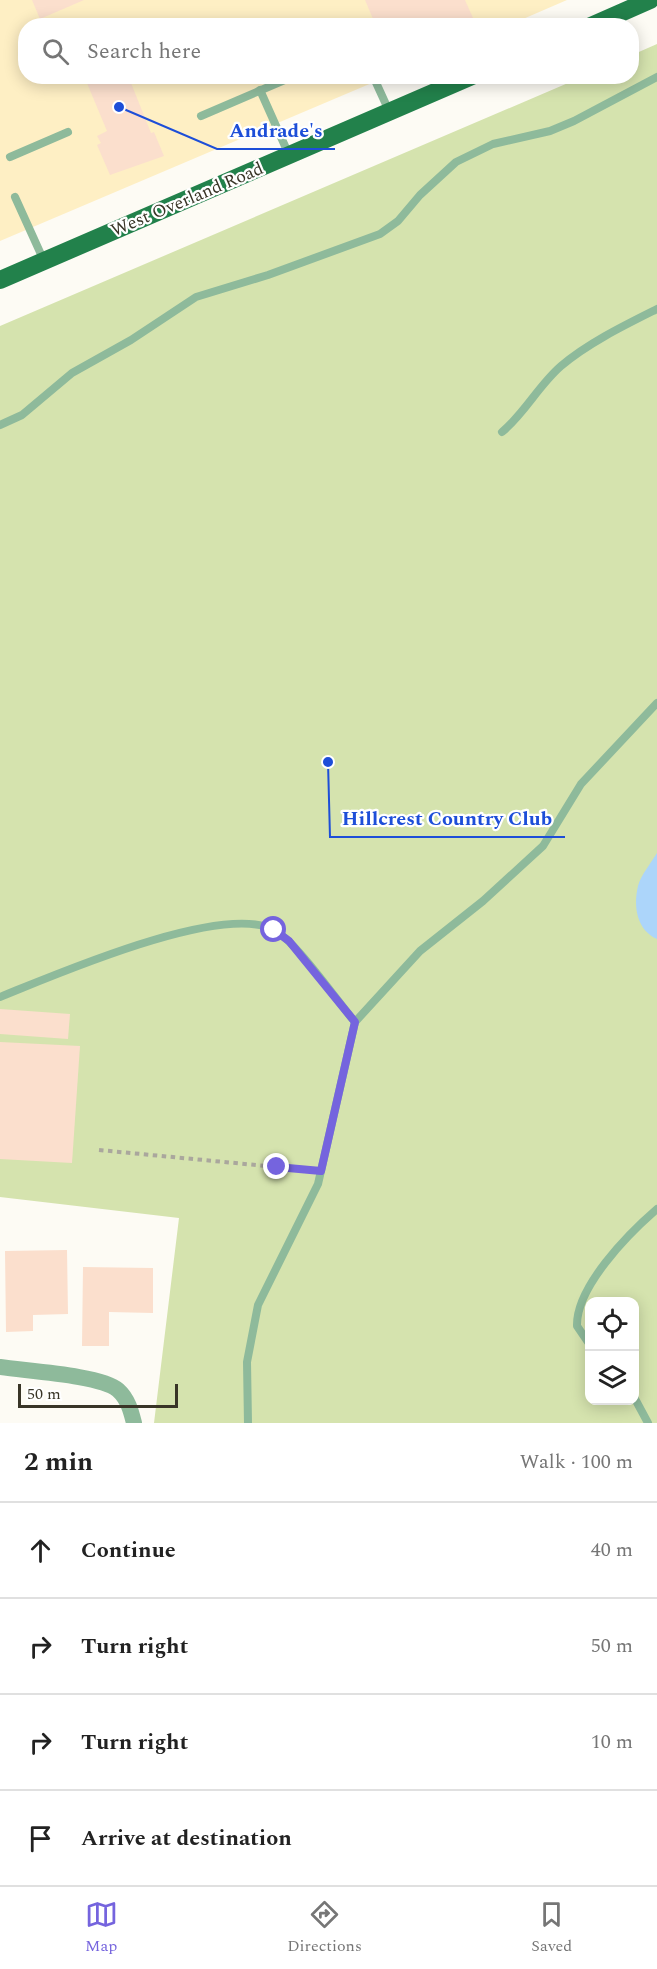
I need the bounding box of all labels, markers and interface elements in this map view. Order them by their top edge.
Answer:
search box [18,18,639,84]
icon: search [39,35,72,68]
text: Search here [87,35,201,68]
callout: Andrade's [217,111,335,149]
text: Andrade's [229,116,323,146]
street label: West Overland Road [107,155,268,244]
callout: Hillcrest Country Club [330,799,565,837]
text: Hillcrest Country Club [342,804,552,834]
route start [260,916,286,942]
route end [263,1153,289,1179]
map controls [585,1297,639,1405]
button: locate [585,1297,639,1351]
button: layers [585,1351,639,1405]
scale bar [18,1381,178,1408]
text: 50 m [27,1382,61,1406]
text: 2 min [24,1442,93,1482]
text: Walk · 100 m [520,1447,633,1477]
icon: ahead [24,1534,57,1567]
text: Continue [81,1534,176,1567]
text: 40 m [591,1535,633,1565]
icon: right [24,1630,57,1663]
text: Turn right [81,1630,188,1663]
text: 50 m [591,1631,633,1661]
icon: right [24,1726,57,1759]
text: Turn right [81,1726,188,1759]
text: 10 m [591,1727,633,1757]
icon: arrive [24,1822,57,1855]
text: Arrive at destination [81,1822,292,1855]
tab: Map [85,1898,118,1958]
tab: Directions [287,1898,362,1958]
tab: Saved [531,1898,572,1958]

